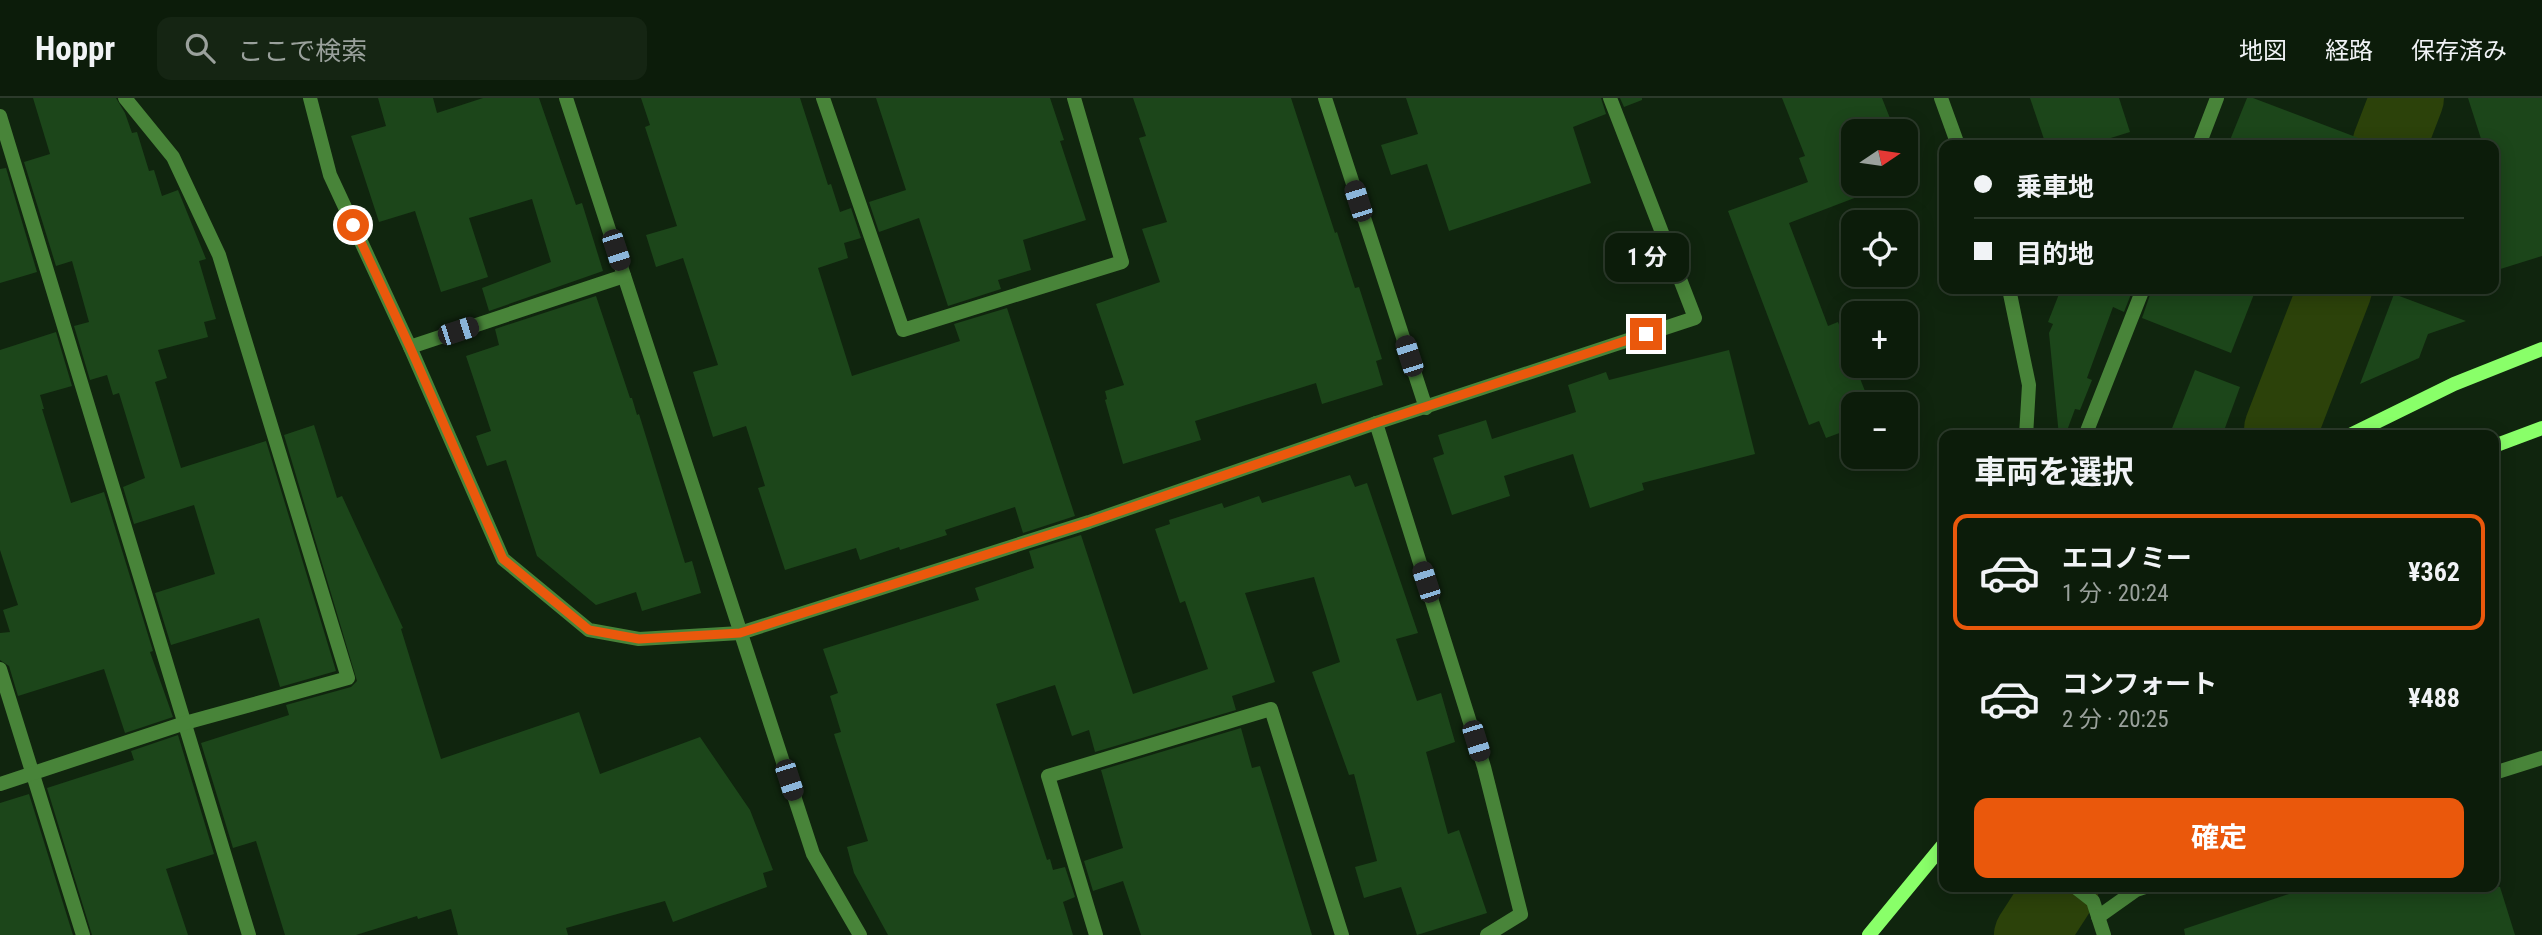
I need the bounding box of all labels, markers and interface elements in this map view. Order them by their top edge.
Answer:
search box [157,17,647,80]
text: Hoppr [35,29,115,68]
icon: search [181,29,219,67]
text: ここで検索 [237,36,367,66]
text: 地図 [2239,37,2287,65]
text: 経路 [2325,37,2373,65]
text: 保存済み [2411,37,2507,65]
north arrow [1841,119,1918,196]
map controls [1841,119,1918,469]
text: 乗車地 [2016,172,2094,202]
car [1342,178,1375,224]
route start [337,209,369,241]
button: locate [1841,210,1918,287]
car [600,227,633,273]
callout: 1 分 [1604,232,1688,282]
text: 目的地 [2016,239,2094,269]
text: 1 分 [1627,244,1667,271]
button: + [1841,301,1918,378]
car [435,315,482,347]
route end [1630,318,1662,350]
car [1393,333,1426,379]
button: − [1841,392,1918,469]
text: 車両を選択 [1974,453,2134,491]
icon: car [1978,541,2041,604]
text: エコノミー [2062,543,2192,573]
text: ¥362 [2408,557,2460,587]
car [1410,559,1443,605]
text: 1 分 · 20:24 [2062,580,2169,607]
icon: car [1978,667,2041,730]
text: コンフォート [2062,669,2217,699]
text: ¥488 [2408,683,2460,713]
text: 2 分 · 20:25 [2062,706,2169,733]
car [1460,718,1493,764]
car [773,757,806,803]
button: 確定 [1974,798,2464,878]

